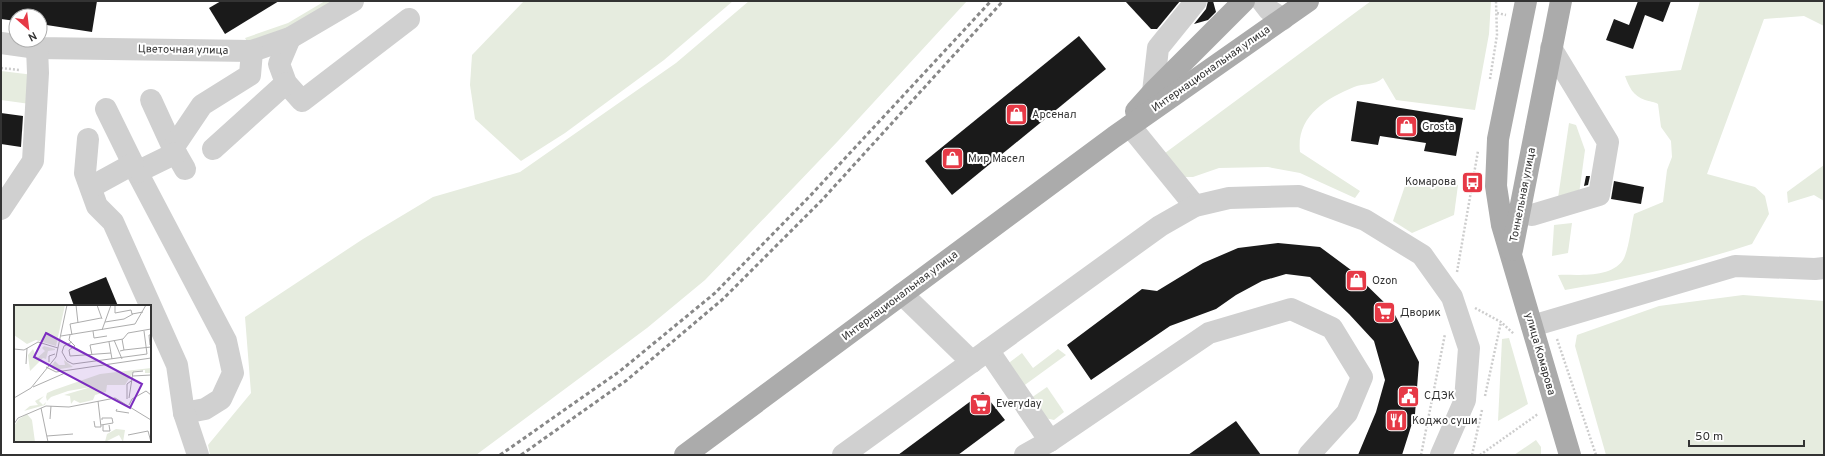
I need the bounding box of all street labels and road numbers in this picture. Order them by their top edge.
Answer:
street label: Интернациональная улица [1149,23,1273,115]
street label: Цветочная улица [138,42,229,58]
street label: Тоннельная улица [1507,146,1539,243]
street label: Интернациональная улица [839,248,961,344]
street label: улица Комарова [1522,311,1559,397]

